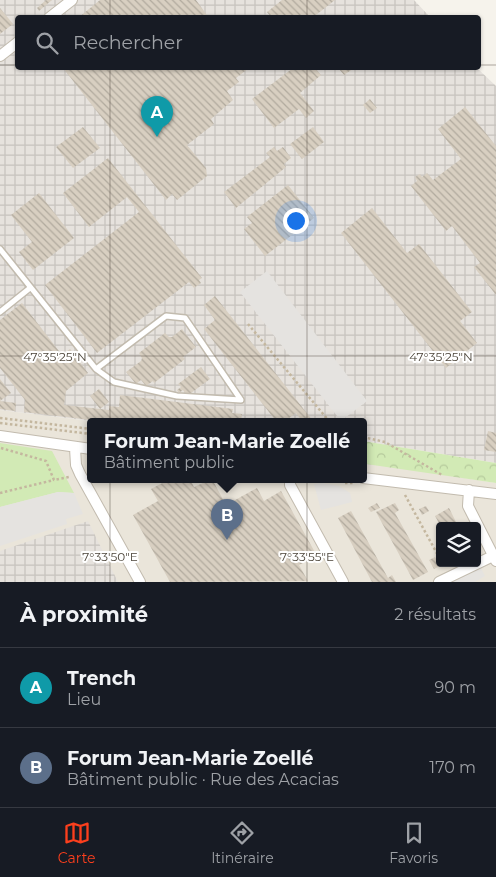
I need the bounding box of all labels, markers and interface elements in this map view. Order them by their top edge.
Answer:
search box [15,15,481,70]
icon: search [33,29,61,57]
text: Rechercher [73,31,183,54]
pin: A [141,96,173,137]
your location [283,208,309,234]
text: 47°35'25"N [23,349,87,364]
text: 47°35'25"N [409,349,473,364]
popup [87,418,367,483]
text: Forum Jean-Marie Zoellé [104,430,350,453]
text: Bâtiment public [104,453,234,472]
pin: B [211,499,243,540]
map controls [436,522,481,567]
button: layers [436,522,481,567]
text: 7°33'50"E [82,549,138,564]
text: 7°33'55"E [280,549,334,564]
text: À proximité [20,602,148,627]
text: 2 résultats [394,605,476,624]
text: Trench [67,667,136,690]
text: A [30,678,42,697]
text: 90 m [434,678,476,697]
text: Lieu [67,690,101,709]
text: Forum Jean-Marie Zoellé [67,747,314,770]
text: B [30,758,42,777]
text: 170 m [429,758,476,777]
text: Bâtiment public · Rue des Acacias [67,770,339,789]
tab: Carte [58,819,96,867]
tab: Itinéraire [211,819,274,867]
tab: Favoris [389,819,438,867]

